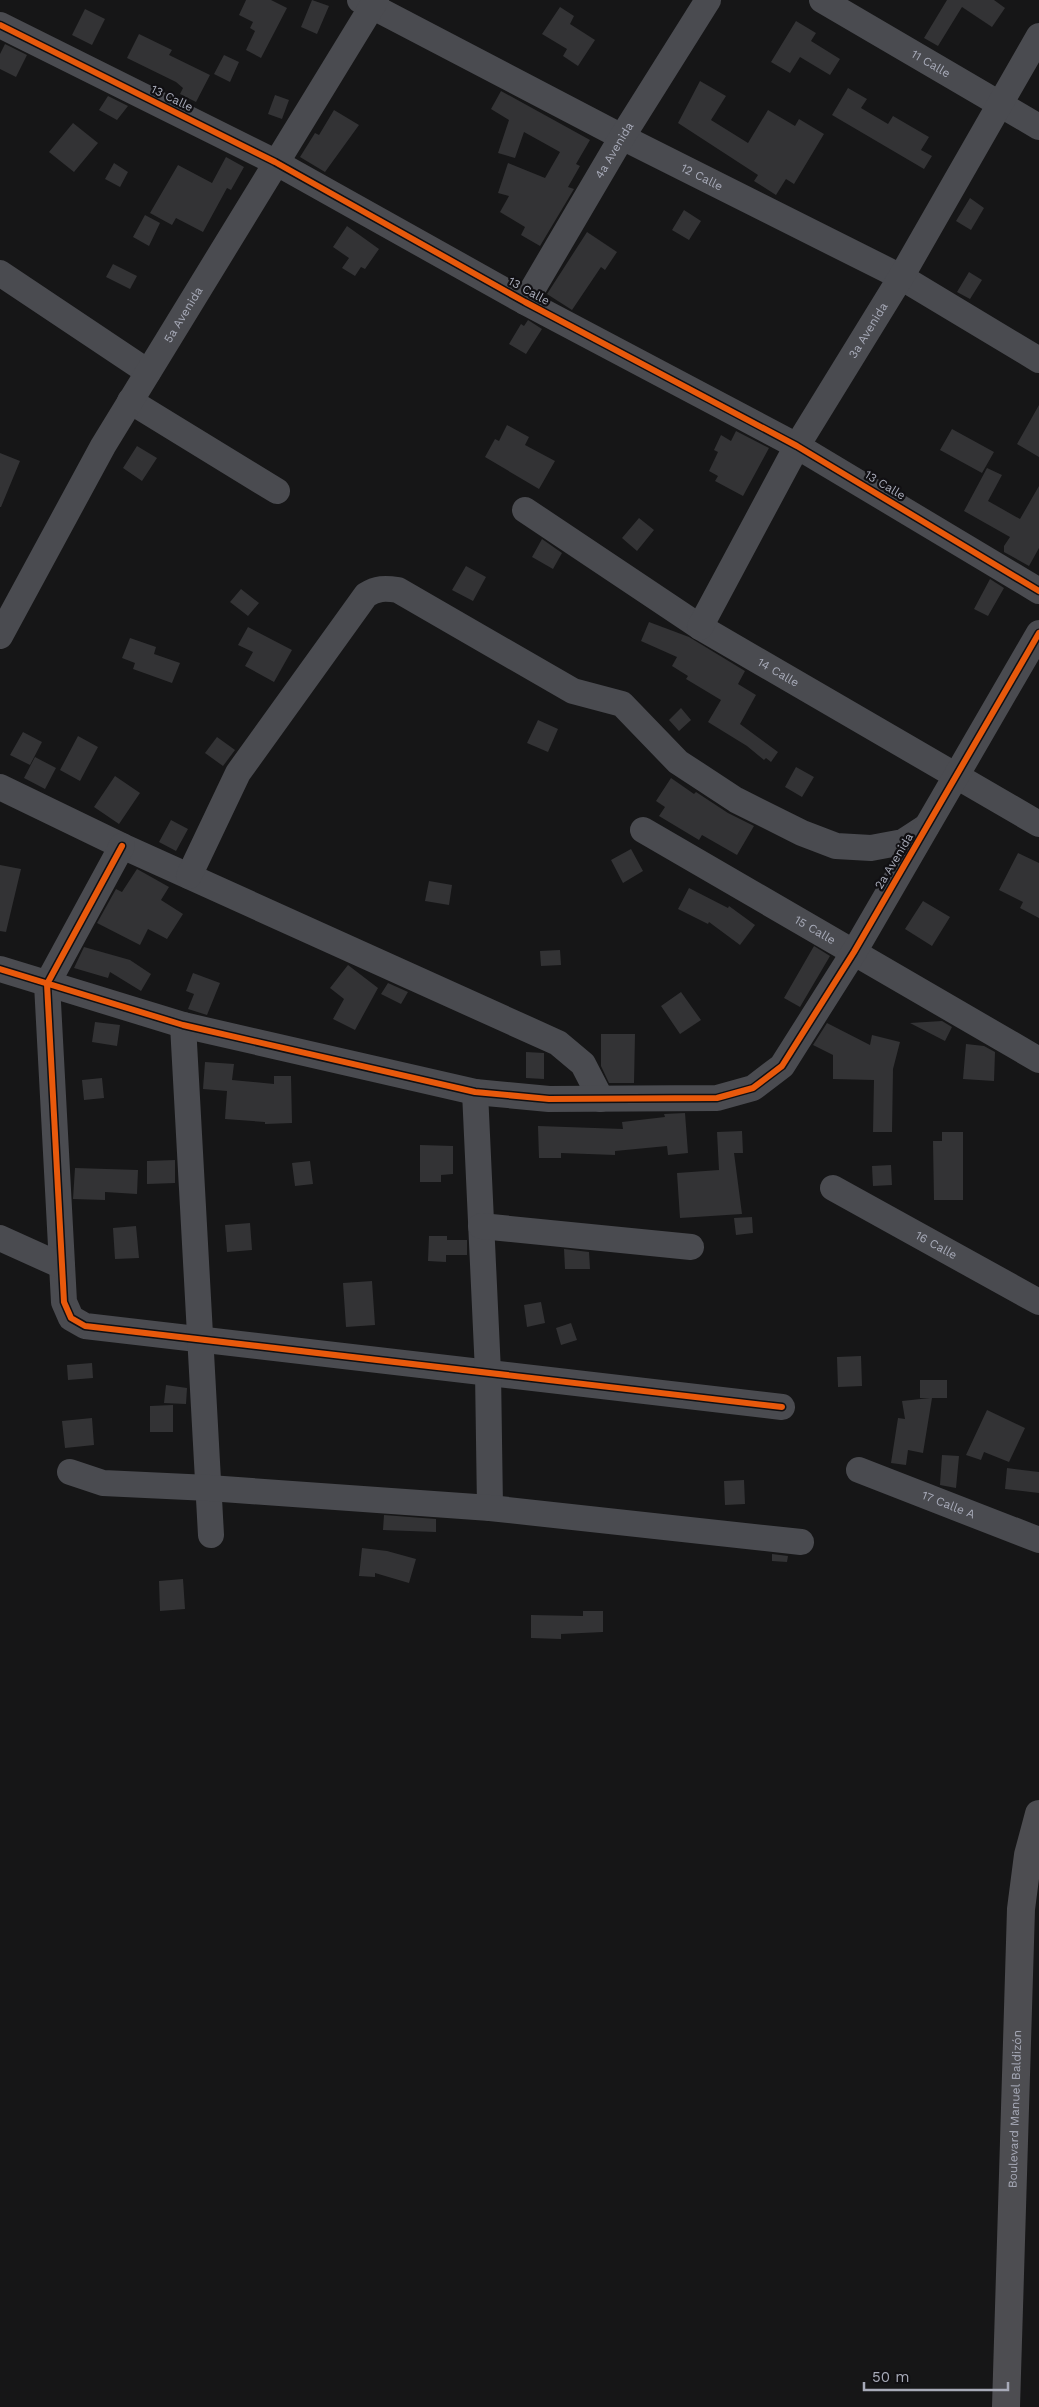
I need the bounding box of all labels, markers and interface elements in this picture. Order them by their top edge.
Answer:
street label: 11 Calle [909,47,953,81]
street label: 13 Calle [149,82,195,114]
street label: 4a Avenida [592,119,637,181]
street label: 12 Calle [679,161,725,193]
street label: 13 Calle [506,274,552,308]
street label: 5a Avenida [161,284,206,345]
street label: 3a Avenida [846,300,891,361]
street label: 13 Calle [862,467,908,503]
street label: 14 Calle [755,655,801,690]
street label: 2a Avenida [872,830,916,891]
street label: 15 Calle [792,913,838,947]
street label: 16 Calle [913,1228,960,1262]
street label: 17 Calle A [920,1488,977,1522]
street label: Boulevard Manuel Baldizón [1006,2030,1024,2188]
scale bar [864,2360,1008,2392]
text: 50 m [872,2368,909,2386]

